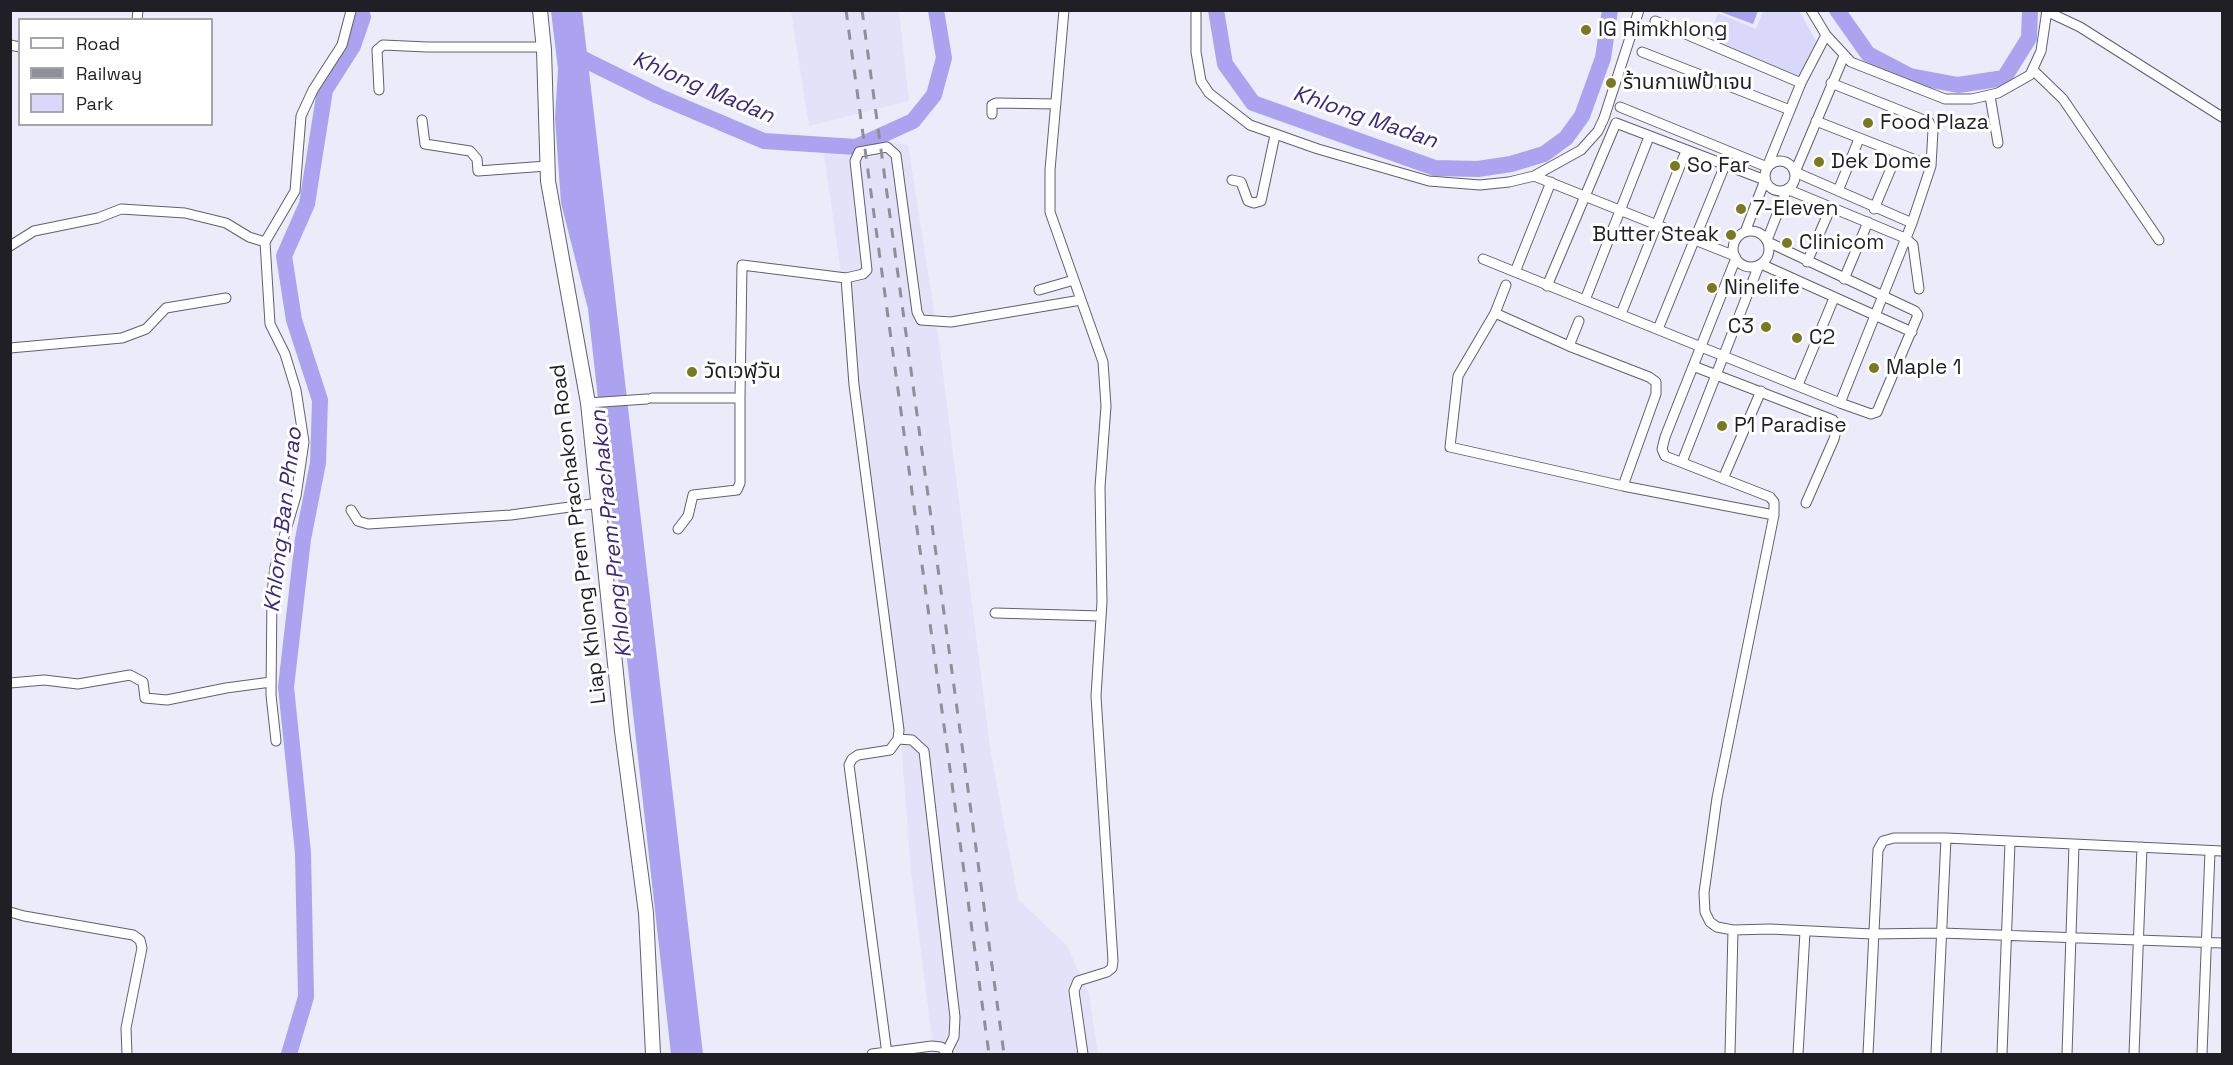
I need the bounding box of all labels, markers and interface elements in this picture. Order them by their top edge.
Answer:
place label: IG Rimkhlong [1598,17,1727,43]
legend [18,18,213,126]
marker: IG Rimkhlong [1579,23,1593,37]
text: Road [76,32,120,55]
water label: Khlong Madan [628,46,778,130]
text: Railway [76,62,142,85]
place label: ร้านกาแฟป้าเจน [1623,70,1752,96]
marker: ร้านกาแฟป้าเจน [1604,76,1618,90]
water label: Khlong Madan [1289,81,1441,155]
text: Park [76,92,113,115]
place label: Food Plaza [1880,110,1989,136]
marker: Food Plaza [1861,116,1875,130]
place label: Dek Dome [1831,149,1931,175]
place label: So Far [1687,153,1749,179]
marker: Dek Dome [1812,155,1826,169]
marker: So Far [1668,159,1682,173]
place label: 7-Eleven [1753,196,1838,222]
marker: 7-Eleven [1734,202,1748,216]
place label: Butter Steak [1592,222,1719,248]
marker: Butter Steak [1724,228,1738,242]
place label: Clinicom [1799,230,1884,256]
marker: Clinicom [1780,236,1794,250]
place label: Ninelife [1724,275,1800,301]
marker: Ninelife [1705,281,1719,295]
place label: C3 [1728,314,1754,340]
marker: C3 [1759,320,1773,334]
place label: C2 [1809,325,1835,351]
marker: C2 [1790,331,1804,345]
place label: Maple 1 [1886,355,1962,381]
place label: วัดเวฬุวัน [704,359,781,385]
marker: Maple 1 [1867,361,1881,375]
street label: Liap Khlong Prem Prachakon Road [546,363,612,705]
marker: วัดเวฬุวัน [685,365,699,379]
water label: Khlong Prem Prachakon [586,409,638,659]
place label: P1 Paradise [1734,413,1847,439]
marker: P1 Paradise [1715,419,1729,433]
water label: Khlong Ban Phrao [260,426,308,614]

